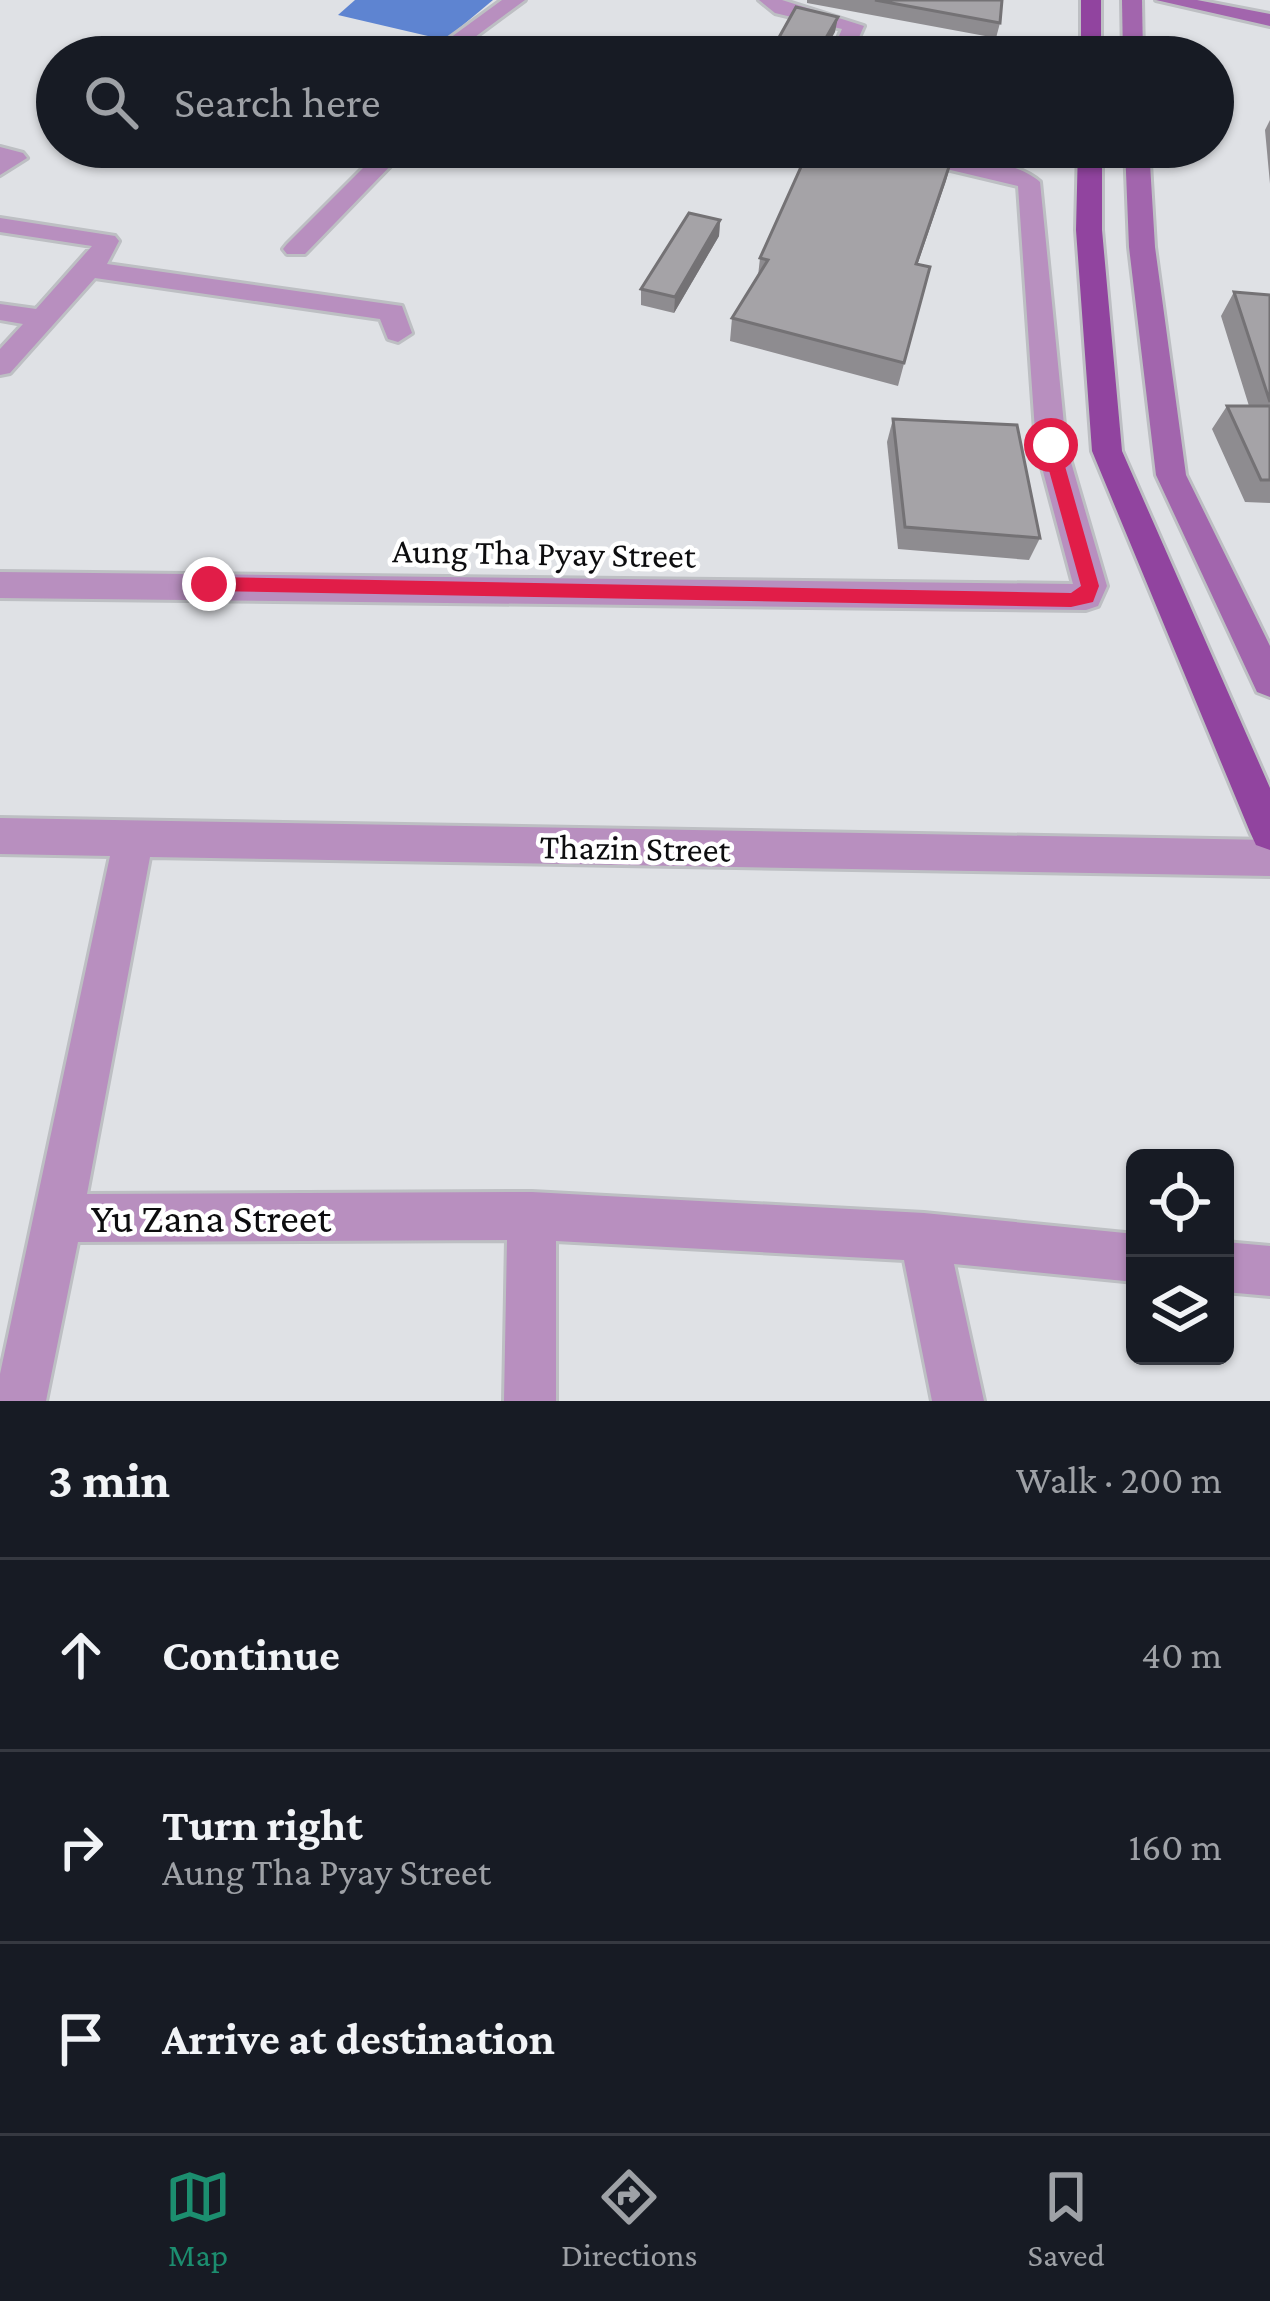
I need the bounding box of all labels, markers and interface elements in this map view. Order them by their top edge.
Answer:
search box [36,36,1234,168]
icon: search [78,69,144,135]
text: Search here [174,77,381,127]
route start [1024,418,1078,472]
street label: Aung Tha Pyay Street [392,530,697,576]
route end [182,557,236,611]
street label: Thazin Street [539,826,732,870]
map controls [1126,1149,1234,1365]
button: locate [1126,1149,1234,1257]
street label: Yu Zana Street [91,1194,332,1241]
button: layers [1126,1257,1234,1365]
text: 3 min [48,1451,170,1508]
text: Walk · 200 m [1016,1458,1222,1501]
icon: ahead [48,1622,114,1688]
text: Continue [162,1630,340,1680]
text: 40 m [1141,1633,1222,1676]
text: Turn right [162,1800,363,1850]
icon: right [48,1814,114,1880]
text: 160 m [1129,1825,1222,1868]
text: Aung Tha Pyay Street [162,1850,491,1893]
icon: arrive [48,2006,114,2072]
text: Arrive at destination [162,2014,555,2064]
tab: Map [165,2164,231,2273]
tab: Directions [561,2164,698,2273]
tab: Saved [1028,2164,1105,2273]

